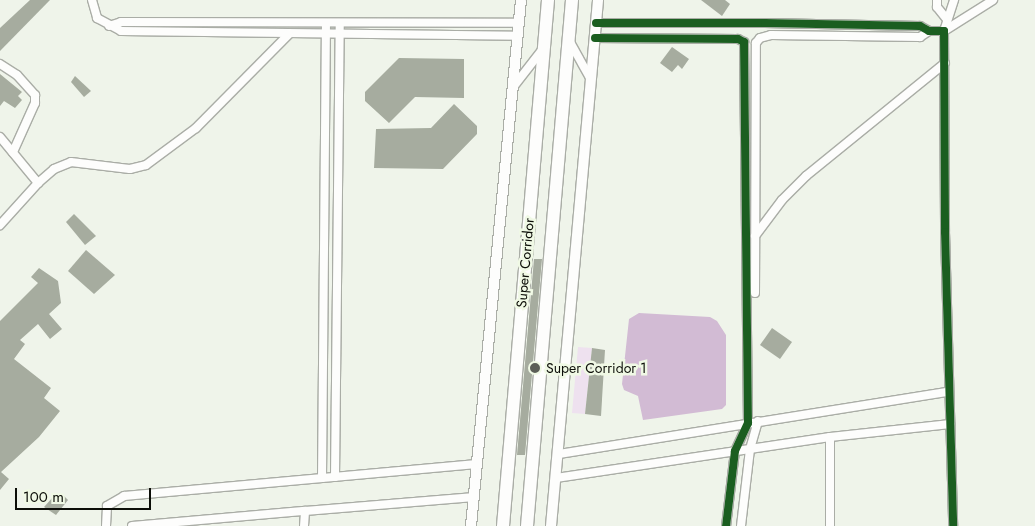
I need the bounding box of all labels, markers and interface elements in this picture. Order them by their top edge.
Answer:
street label: Super Corridor [513,217,537,309]
place label: Super Corridor 1 [546,360,647,376]
marker: Super Corridor 1 [528,361,542,375]
scale bar [18,478,154,510]
text: 100 m [23,486,64,508]

